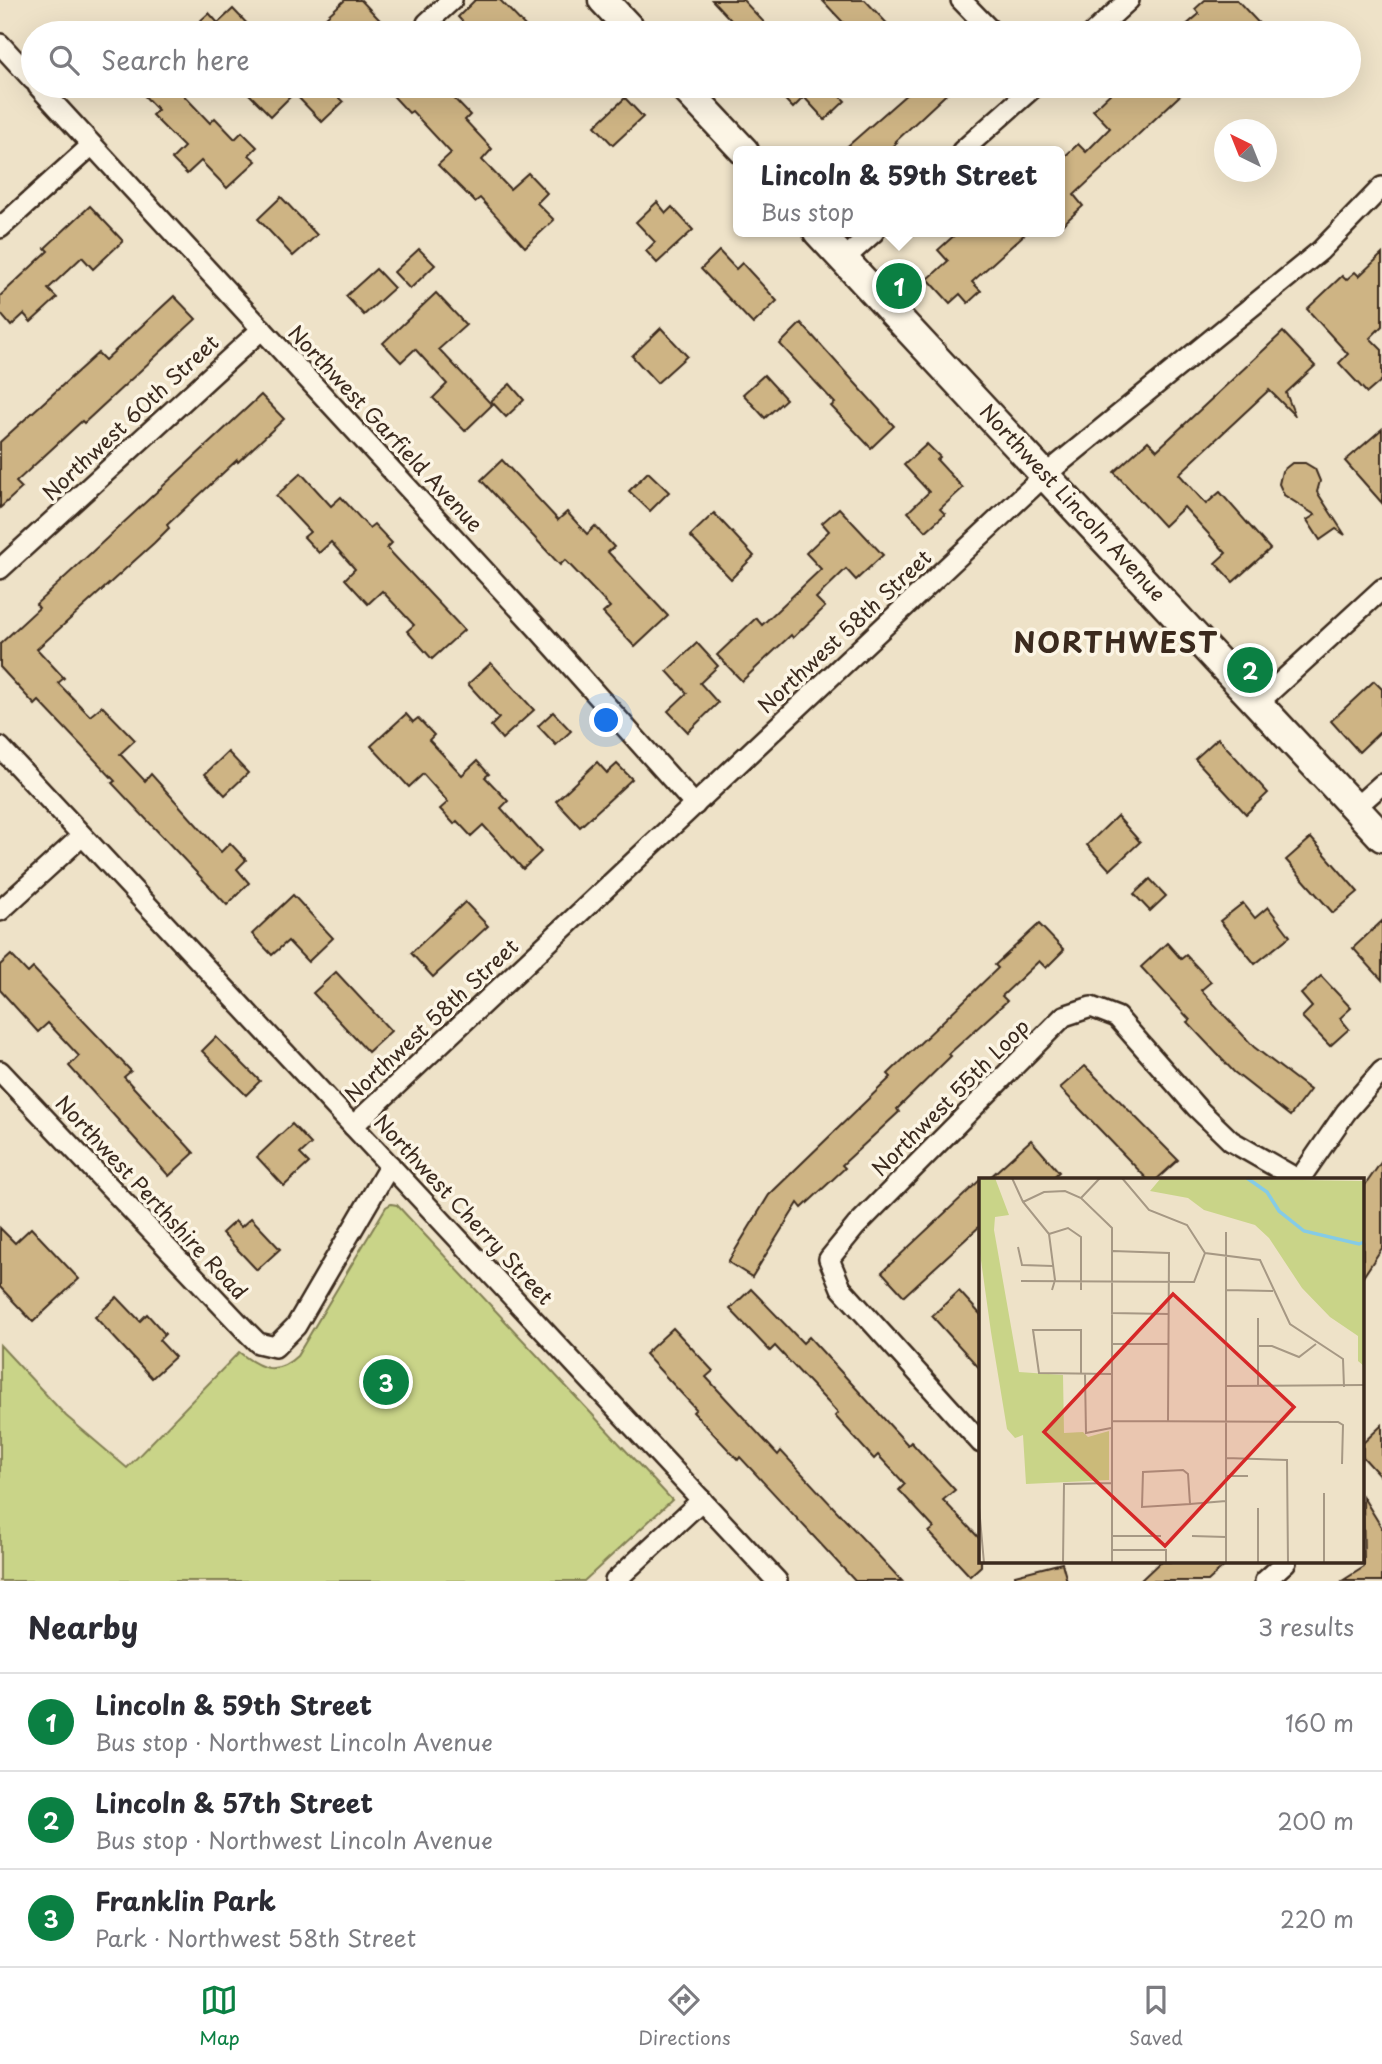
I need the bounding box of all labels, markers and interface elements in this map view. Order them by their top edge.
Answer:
search box [21,21,1361,98]
text: Search here [101,40,250,79]
icon: search [45,41,83,79]
north arrow [1214,119,1277,182]
popup [733,146,1065,237]
text: Lincoln & 59th Street [761,155,1037,194]
text: Bus stop [761,194,854,229]
pin: 1 [876,260,922,312]
street label: Northwest Garfield Avenue [282,317,491,538]
street label: Northwest 60th Street [34,326,225,507]
street label: Northwest Lincoln Avenue [973,396,1174,608]
street label: Northwest 58th Street [749,541,938,720]
district label: NORTHWEST [1013,620,1219,663]
pin: 2 [1227,644,1273,696]
your location [589,703,623,737]
street label: Northwest 58th Street [336,930,525,1109]
street label: Northwest 55th Loop [863,1010,1036,1183]
street label: Northwest Perthshire Road [49,1087,256,1306]
street label: Northwest Cherry Street [367,1106,562,1311]
inset map [979,1178,1364,1563]
pin: 3 [363,1356,409,1408]
text: Nearby [28,1604,138,1649]
text: 3 results [1258,1609,1354,1644]
text: Lincoln & 59th Street [95,1685,372,1724]
text: 1 [46,1705,57,1740]
text: 160 m [1285,1705,1354,1740]
text: Bus stop · Northwest Lincoln Avenue [95,1724,493,1759]
text: Lincoln & 57th Street [95,1783,373,1822]
text: 2 [43,1803,59,1838]
text: 200 m [1277,1803,1354,1838]
text: Bus stop · Northwest Lincoln Avenue [95,1822,493,1857]
text: Franklin Park [95,1881,276,1920]
text: 3 [43,1901,59,1936]
text: 220 m [1280,1901,1354,1936]
text: Park · Northwest 58th Street [95,1920,416,1955]
tab: Map [199,1981,240,2051]
tab: Directions [638,1981,731,2051]
tab: Saved [1129,1981,1183,2051]

